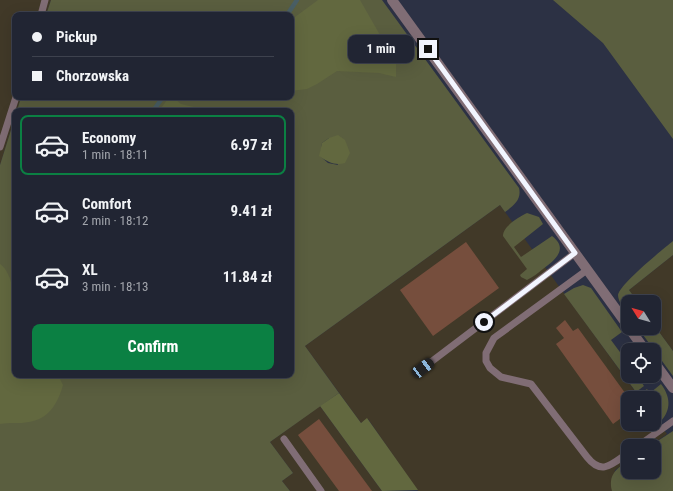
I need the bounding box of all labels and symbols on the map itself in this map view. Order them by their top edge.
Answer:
callout: 1 min [348,35,414,63]
route end [419,40,437,58]
north arrow [621,295,661,335]
route start [475,313,493,331]
car [410,356,436,380]

